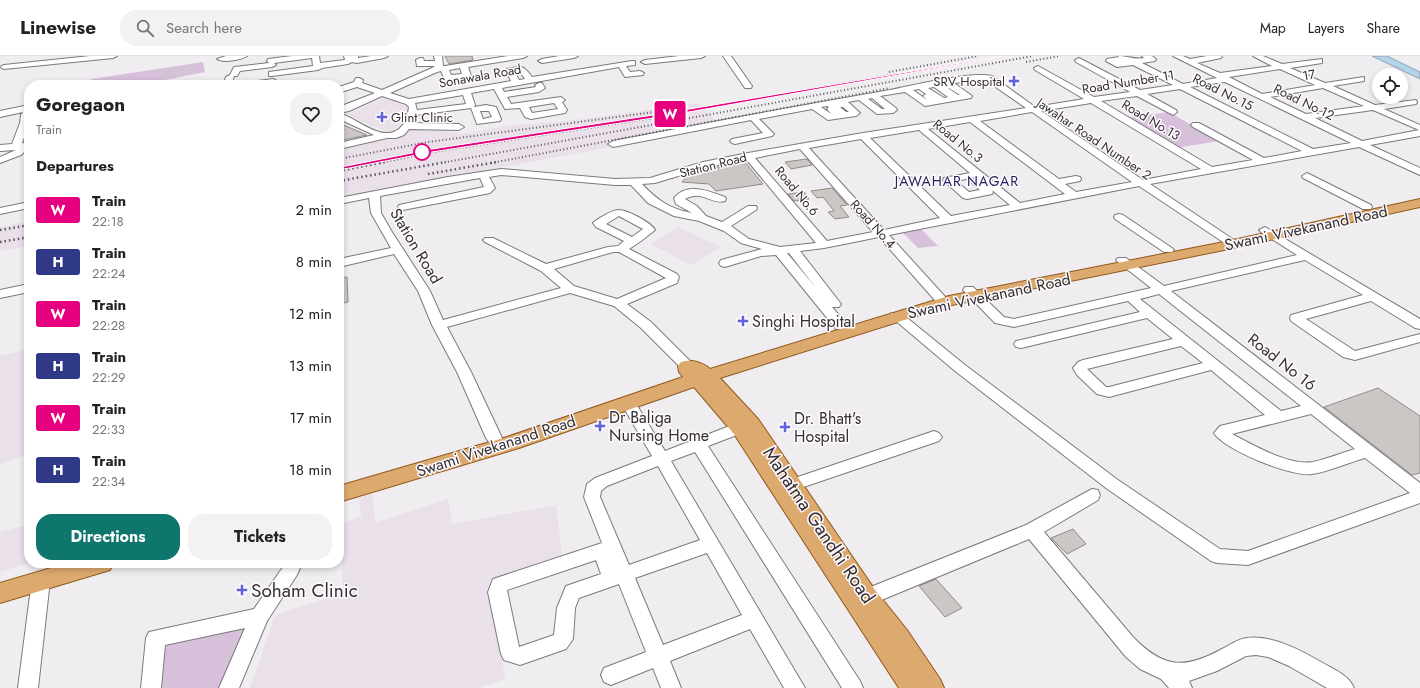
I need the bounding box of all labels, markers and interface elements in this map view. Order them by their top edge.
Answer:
search box [120,10,400,46]
text: Linewise [20,14,96,41]
icon: search [134,17,156,39]
text: Search here [166,17,242,39]
text: Map [1260,18,1286,38]
text: Layers [1308,18,1344,38]
text: Share [1366,18,1400,38]
street label: Sonawala Road [437,59,523,93]
street label: Road Number 11 [1081,65,1175,99]
street label: 17 [1301,65,1317,85]
map controls [1372,68,1408,104]
button: locate [1372,68,1408,104]
street label: Road No.15 [1189,69,1257,115]
place label: SRV Hospital [933,72,1005,91]
marker: SRV Hospital [1008,75,1020,87]
street label: Road No.12 [1270,79,1338,125]
text: Goregaon [36,91,125,118]
street label: Jawahar Road Number 2 [1031,92,1155,185]
button: heart [290,93,332,135]
street label: Road No.13 [1118,95,1184,145]
line badge: W [657,101,683,127]
text: W [663,104,677,124]
place label: Glint Clinic [391,108,453,127]
marker: Glint Clinic [376,111,388,123]
street label: Road No.3 [929,115,987,167]
text: Train [36,120,62,139]
unlabelled marker [413,143,431,161]
street label: Station Road [677,147,749,183]
text: Departures [36,155,114,177]
street label: Road No.6 [770,162,824,220]
district label: JAWAHAR NAGAR [893,171,1019,191]
text: Train [92,190,126,212]
street label: Road No.4 [846,195,900,253]
text: 2 min [295,199,332,221]
street label: Swami Vivekanand Road [1222,199,1390,257]
text: W [51,200,65,220]
street label: Station Road [384,204,448,288]
text: 22:18 [92,212,124,231]
text: Train [92,242,126,264]
text: 8 min [296,251,332,273]
text: H [52,252,64,272]
text: 22:24 [92,264,126,283]
street label: Swami Vivekanand Road [905,267,1073,325]
text: Train [92,294,126,316]
text: 12 min [289,303,332,325]
text: W [51,304,65,324]
place label: Singhi Hospital [752,310,855,333]
marker: Singhi Hospital [737,315,749,327]
text: 22:28 [92,316,125,335]
street label: Road No 16 [1243,328,1321,396]
text: Train [92,346,126,368]
text: 13 min [289,355,332,377]
text: H [52,356,64,376]
text: 22:29 [92,368,126,387]
text: Train [92,398,126,420]
place label: Dr Baliga Nursing Home [609,406,709,447]
text: 17 min [289,407,332,429]
place label: Dr. Bhatt's Hospital [794,407,861,448]
text: W [51,408,65,428]
street label: Swami Vivekanand Road [413,409,579,483]
text: 22:33 [92,420,125,439]
marker: Dr Baliga Nursing Home [594,420,606,432]
marker: Dr. Bhatt's Hospital [779,421,791,433]
street label: Mahatma Gandhi Road [756,441,882,609]
text: Train [92,450,126,472]
text: 18 min [289,459,332,481]
text: H [52,460,64,480]
text: 22:34 [92,472,125,491]
button: Directions [36,514,180,560]
button: Tickets [188,514,332,560]
place label: Soham Clinic [251,577,358,604]
marker: Soham Clinic [236,584,248,596]

